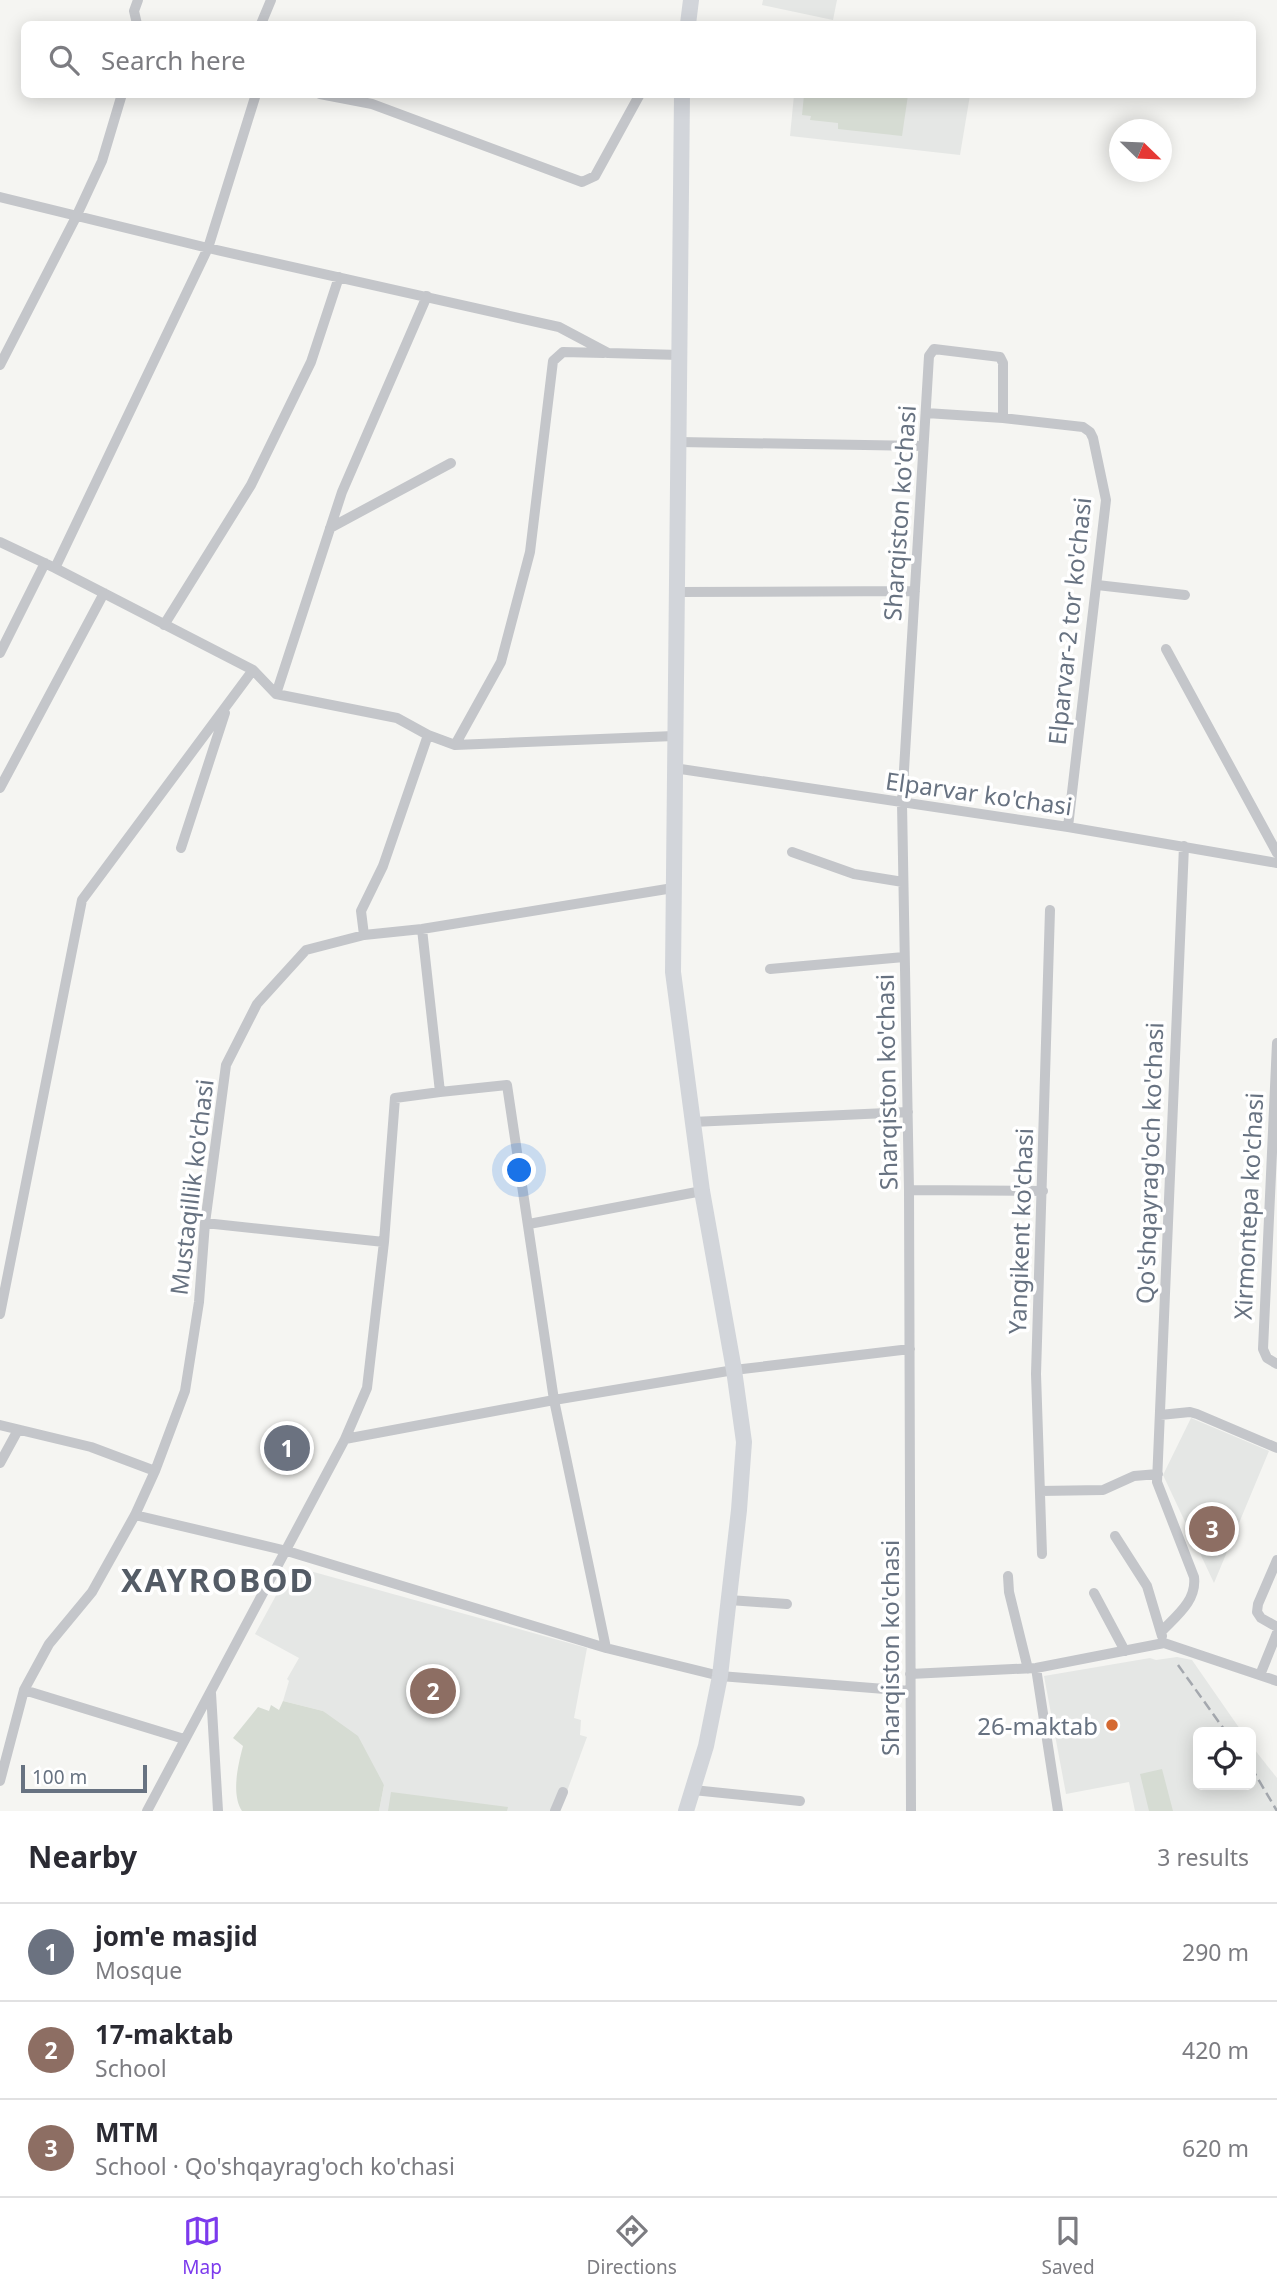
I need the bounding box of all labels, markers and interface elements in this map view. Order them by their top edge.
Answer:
search box [21,21,1256,98]
icon: search [45,41,83,79]
text: Search here [101,42,246,78]
north arrow [1109,119,1172,182]
street label: Sharqiston ko'chasi [875,404,923,622]
street label: Elparvar-2 tor ko'chasi [1040,496,1098,746]
street label: Elparvar ko'chasi [884,764,1074,822]
street label: Sharqiston ko'chasi [868,974,904,1190]
street label: Qo'shqayrag'och ko'chasi [1128,1022,1170,1304]
street label: Mustaqillik ko'chasi [161,1077,221,1297]
street label: Xirmontepa ko'chasi [1226,1092,1270,1320]
street label: Yangikent ko'chasi [1000,1127,1040,1335]
your location [502,1153,536,1187]
pin: 1 [264,1422,310,1474]
pin: 3 [1189,1503,1235,1555]
street label: Sharqiston ko'chasi [873,1540,906,1756]
district label: XAYROBOD [121,1558,315,1601]
pin: 2 [410,1665,456,1717]
place label: 26-maktab [977,1709,1098,1742]
marker: 26-maktab [1104,1717,1120,1733]
map controls [1193,1727,1256,1790]
button: locate [1193,1727,1256,1790]
scale bar [21,1762,147,1794]
text: 100 m [32,1764,87,1790]
text: Nearby [28,1836,137,1877]
text: 3 results [1157,1841,1249,1873]
text: jom'e masjid [95,1918,258,1954]
text: 1 [44,1936,58,1968]
text: 290 m [1182,1936,1249,1968]
text: Mosque [95,1954,182,1986]
text: 17-maktab [95,2016,233,2052]
text: 2 [44,2034,58,2066]
text: 420 m [1182,2034,1249,2066]
text: School [95,2052,167,2084]
text: MTM [95,2114,159,2150]
text: 3 [44,2132,58,2164]
text: 620 m [1182,2132,1249,2164]
text: School · Qo'shqayrag'och ko'chasi [95,2150,455,2182]
tab: Map [182,2212,222,2280]
tab: Directions [587,2212,677,2280]
tab: Saved [1041,2212,1095,2280]

